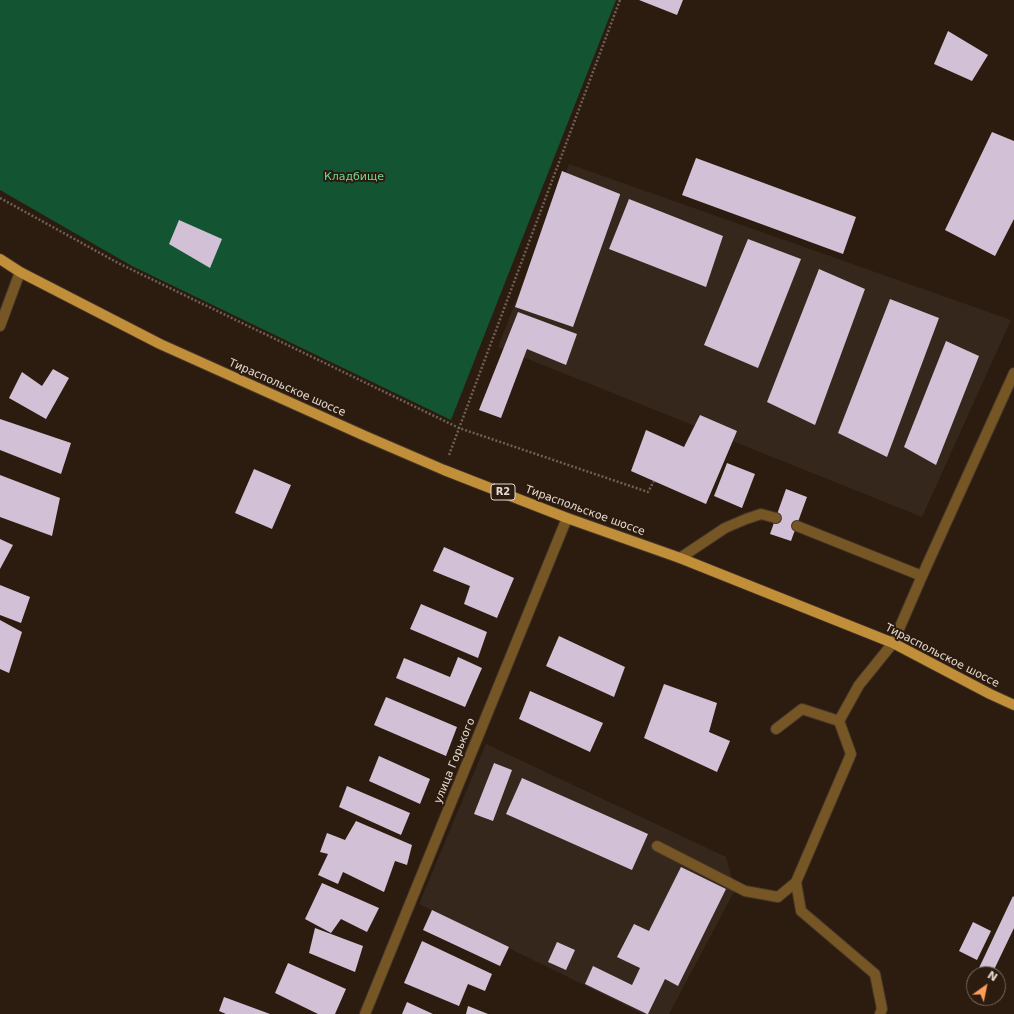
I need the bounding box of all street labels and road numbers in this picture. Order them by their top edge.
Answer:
street label: Тираспольское шоссе [227,356,347,420]
street label: Тираспольское шоссе [523,483,647,539]
road number: R2 [491,484,515,500]
street label: Тираспольское шоссе [883,621,1001,691]
street label: улица Горького [432,716,478,806]

